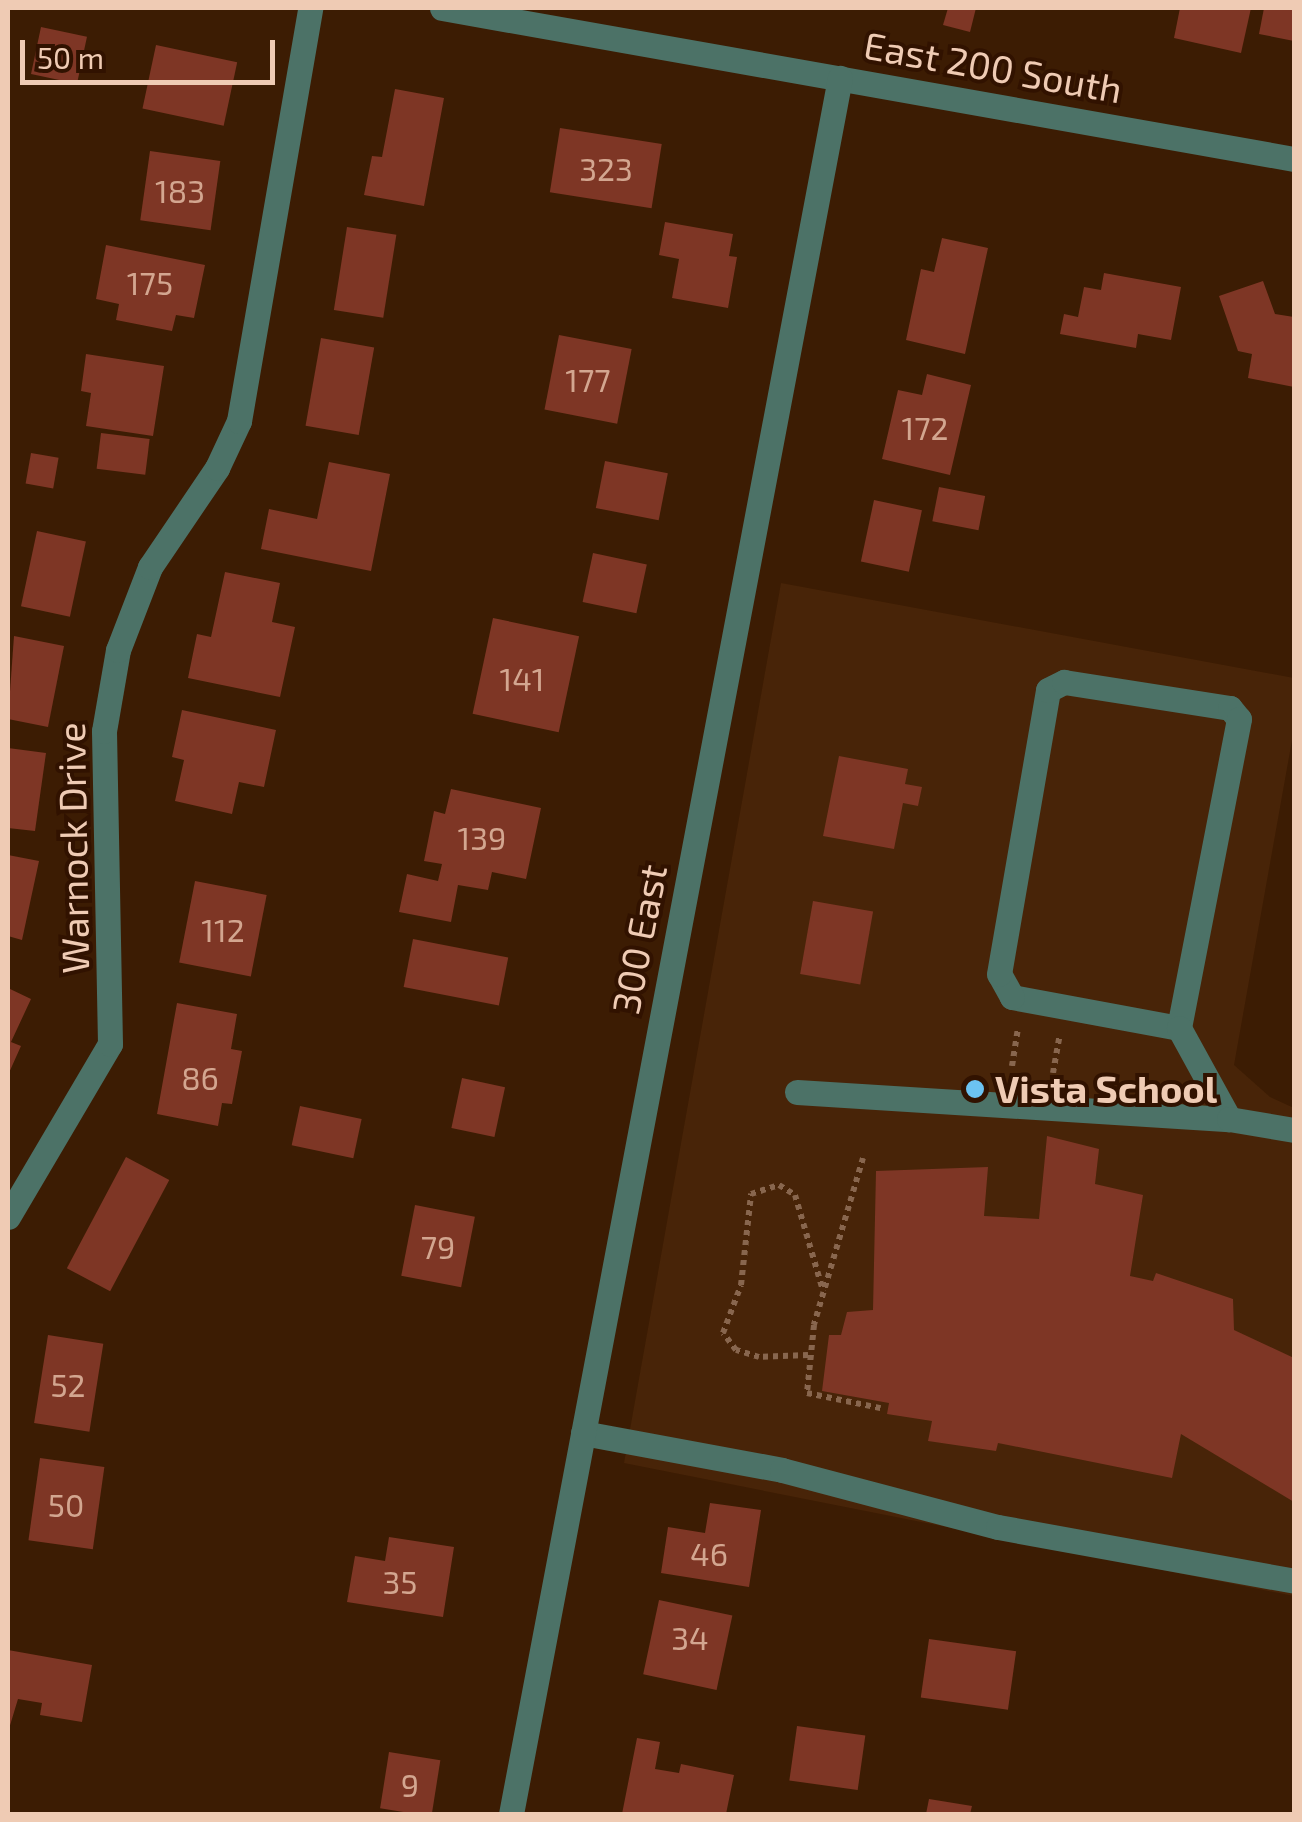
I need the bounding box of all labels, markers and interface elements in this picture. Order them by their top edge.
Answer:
scale bar [25,20,280,82]
street label: East 200 South [860,22,1126,112]
text: 50 m [37,39,104,75]
house number: 323 [579,149,633,187]
house number: 183 [155,171,205,209]
house number: 175 [127,263,173,301]
house number: 177 [565,360,611,398]
house number: 172 [901,408,949,446]
house number: 141 [499,659,545,697]
street label: Warnock Drive [48,722,98,974]
house number: 139 [458,818,506,856]
street label: 300 East [602,860,676,1018]
house number: 112 [201,910,245,948]
house number: 86 [181,1058,219,1096]
place label: Vista School [995,1066,1217,1112]
marker: Vista School [964,1078,986,1100]
house number: 79 [421,1227,455,1265]
house number: 52 [50,1365,86,1403]
house number: 50 [48,1485,84,1523]
house number: 46 [690,1534,728,1572]
house number: 35 [383,1562,417,1600]
house number: 34 [671,1618,709,1656]
house number: 9 [401,1765,419,1803]

